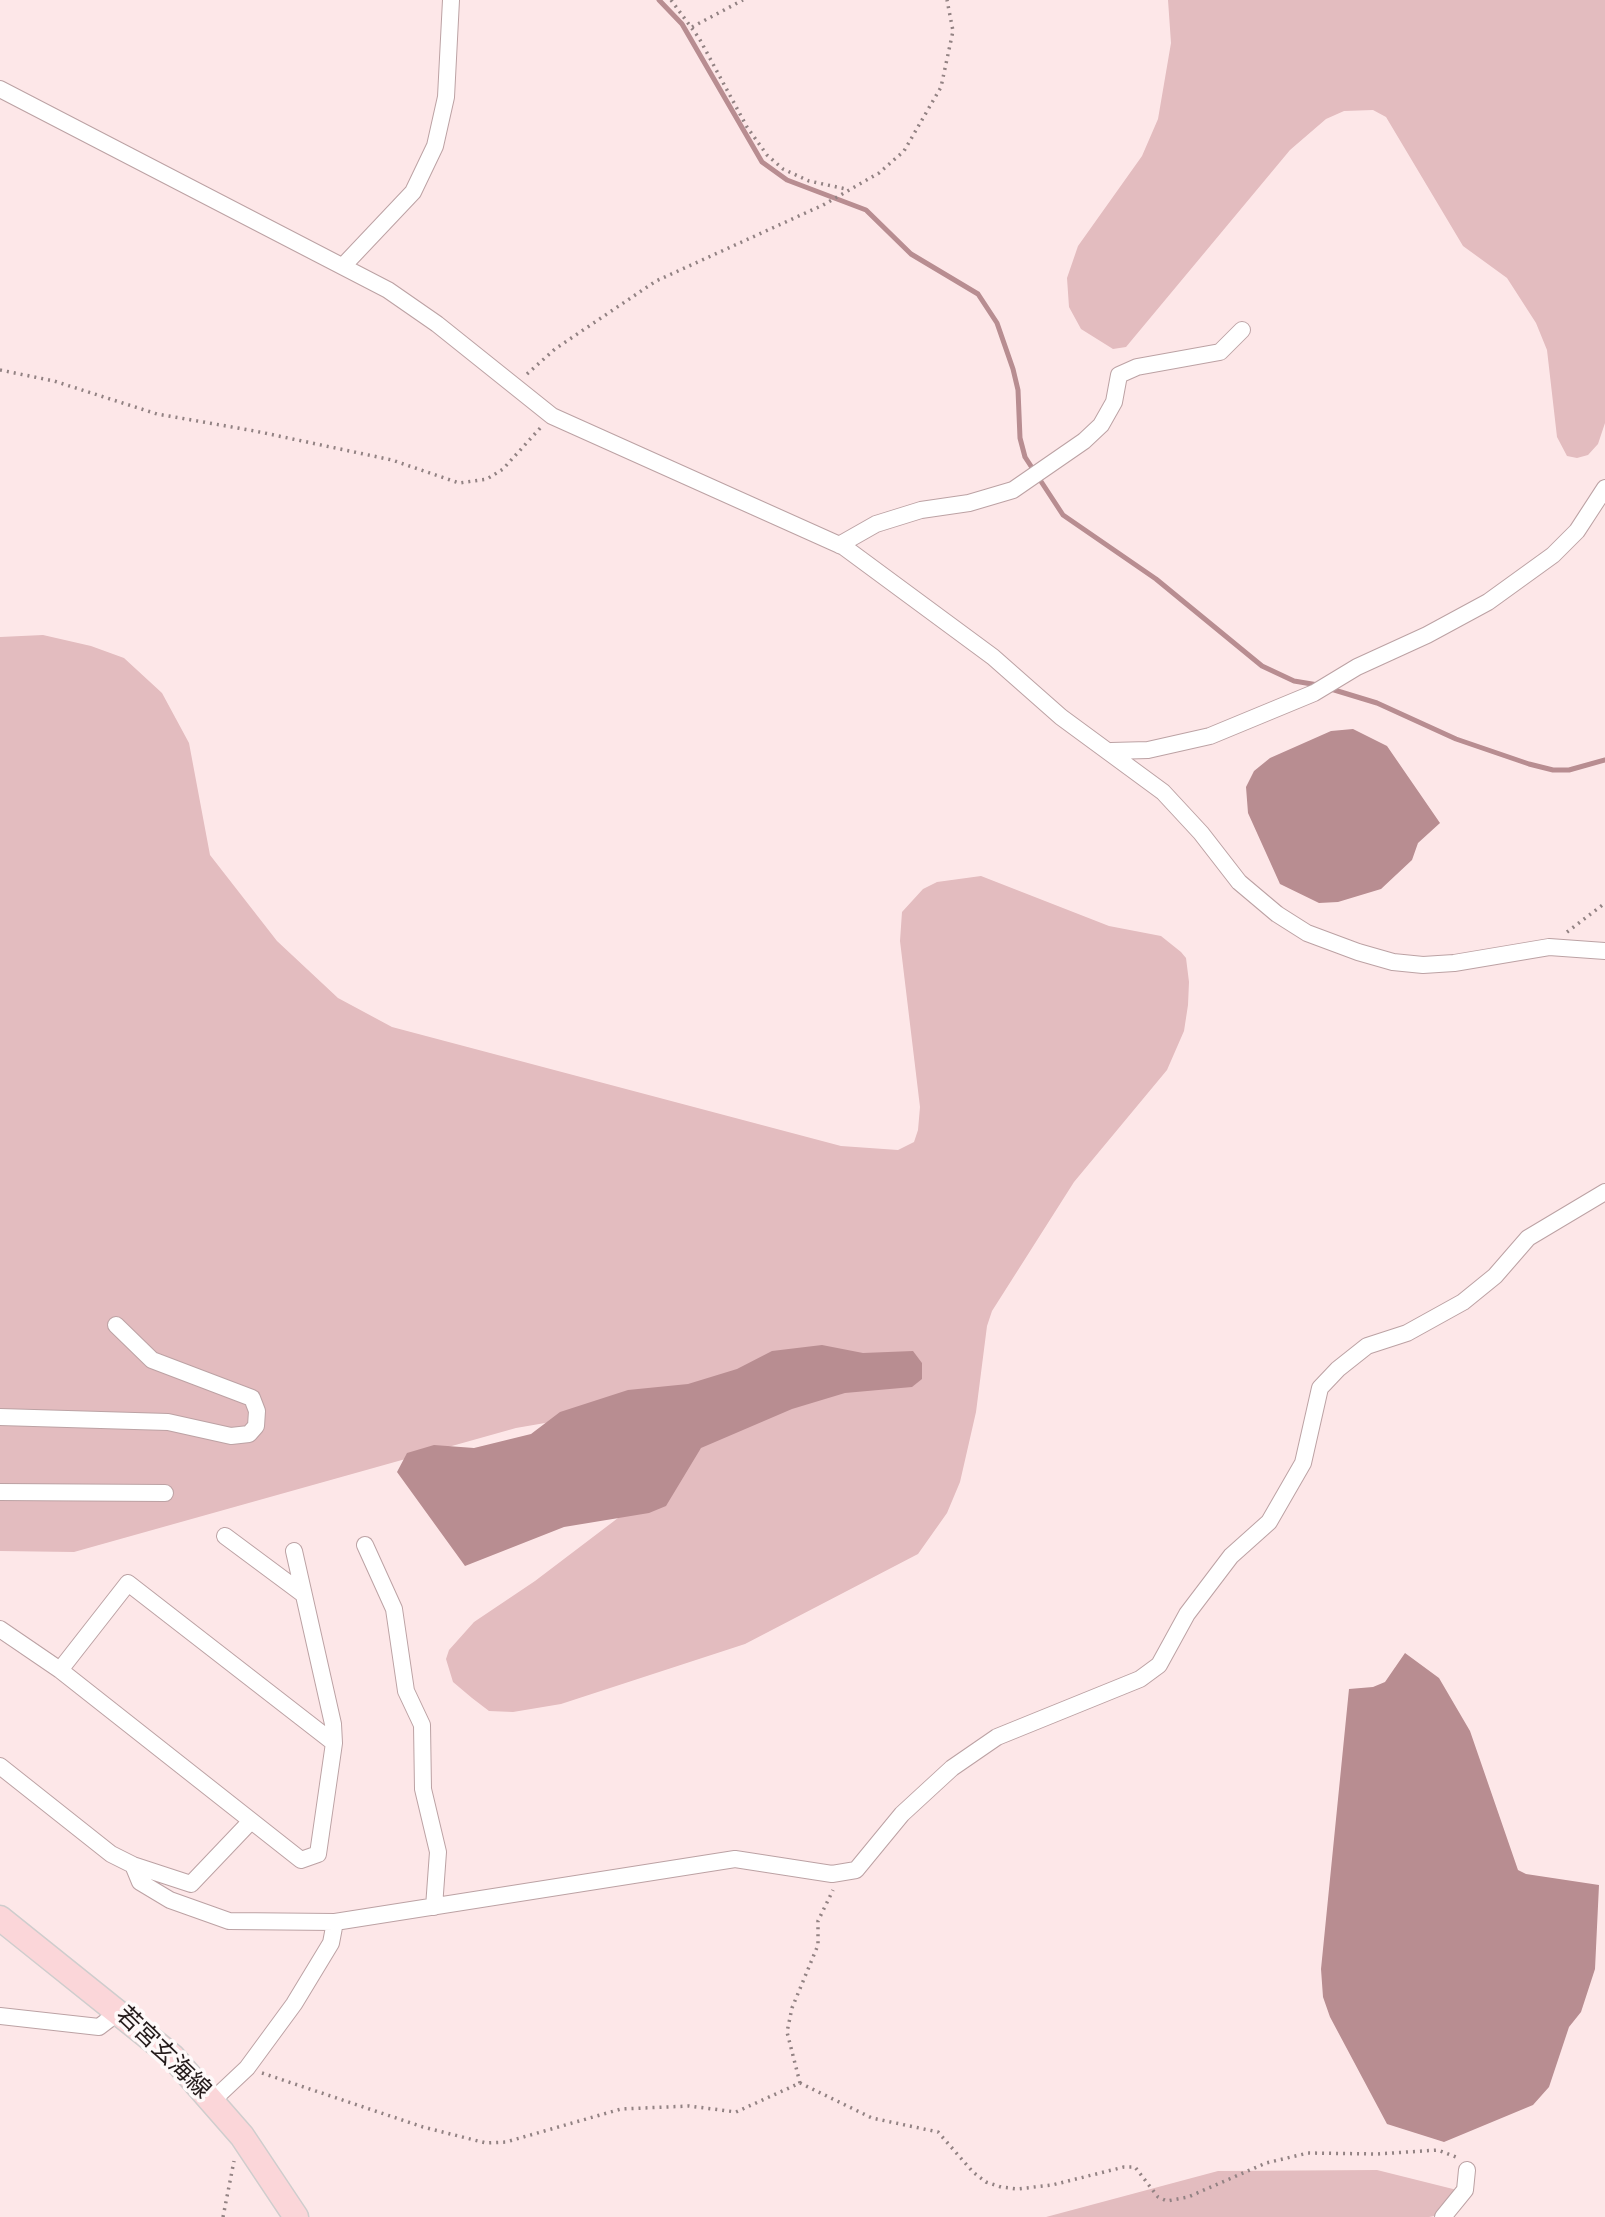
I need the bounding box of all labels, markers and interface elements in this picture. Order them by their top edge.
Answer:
street label: 若宮玄海線 [110,2001,216,2105]

